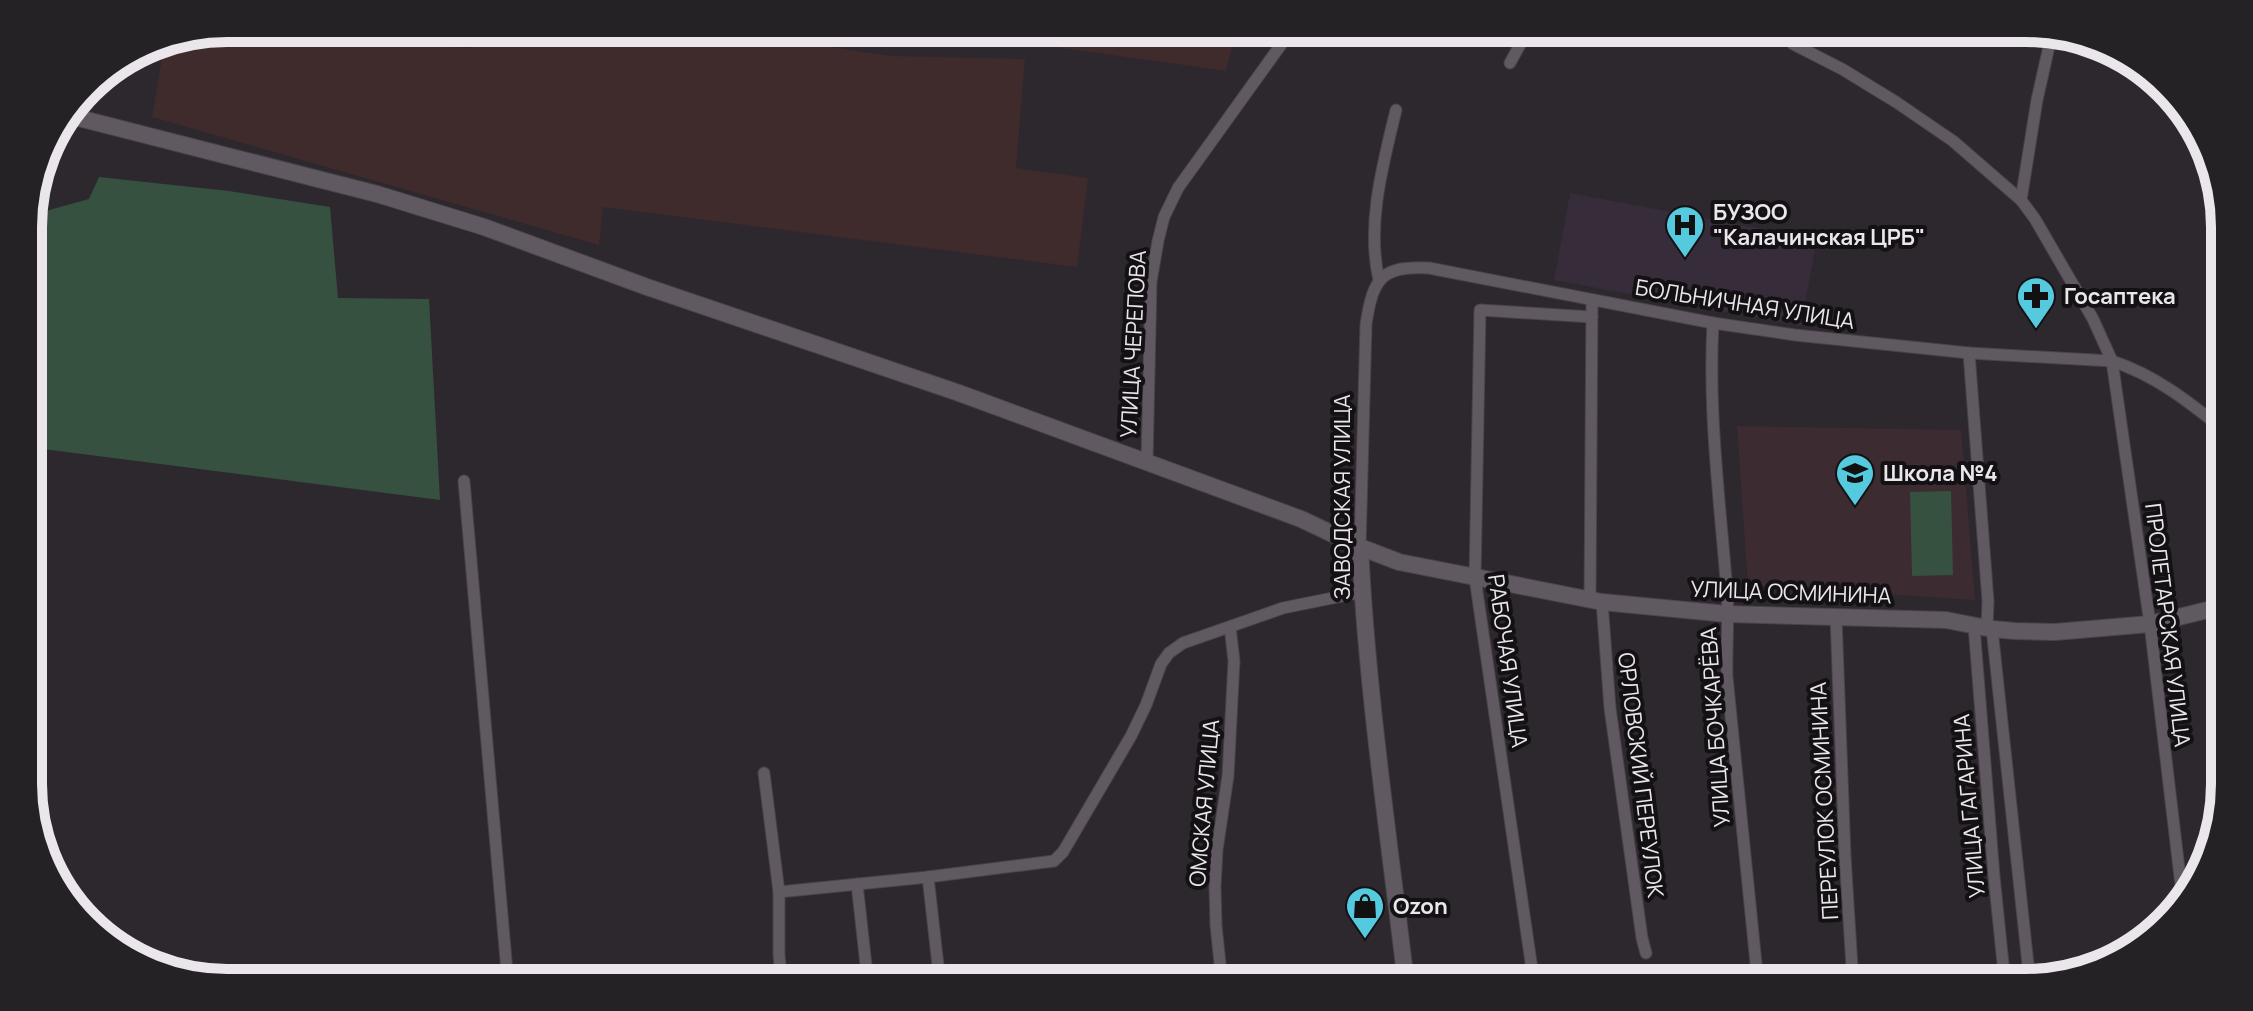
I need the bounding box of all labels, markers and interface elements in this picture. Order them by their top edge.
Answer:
place label: БУЗОО "Калачинская ЦРБ" [1713,197,1925,252]
hospital icon: БУЗОО "Калачинская ЦРБ" [1664,204,1706,259]
street label: УЛИЦА ЧЕРЕПОВА [1113,249,1153,439]
street label: БОЛЬНИЧНАЯ УЛИЦА [1633,272,1857,336]
pharmacy icon: Госаптека [2015,275,2057,330]
place label: Госаптека [2064,281,2176,311]
street label: ЗАВОДСКАЯ УЛИЦА [1327,394,1357,600]
school or university icon: Школа №4 [1834,452,1876,507]
place label: Школа №4 [1883,458,1998,488]
street label: ПРОЛЕТАРСКАЯ УЛИЦА [2138,502,2198,749]
street label: РАБОЧАЯ УЛИЦА [1481,572,1535,750]
street label: УЛИЦА ОСМИНИНА [1690,574,1892,611]
street label: УЛИЦА БОЧКАРЁВА [1693,626,1737,828]
street label: ОРЛОВСКИЙ ПЕРЕУЛОК [1611,651,1671,900]
street label: ПЕРЕУЛОК ОСМИНИНА [1803,681,1845,921]
street label: УЛИЦА ГАГАРИНА [1946,713,1992,899]
street label: ОМСКАЯ УЛИЦА [1182,718,1226,888]
shop icon: Ozon [1344,885,1386,940]
place label: Ozon [1393,891,1448,921]

